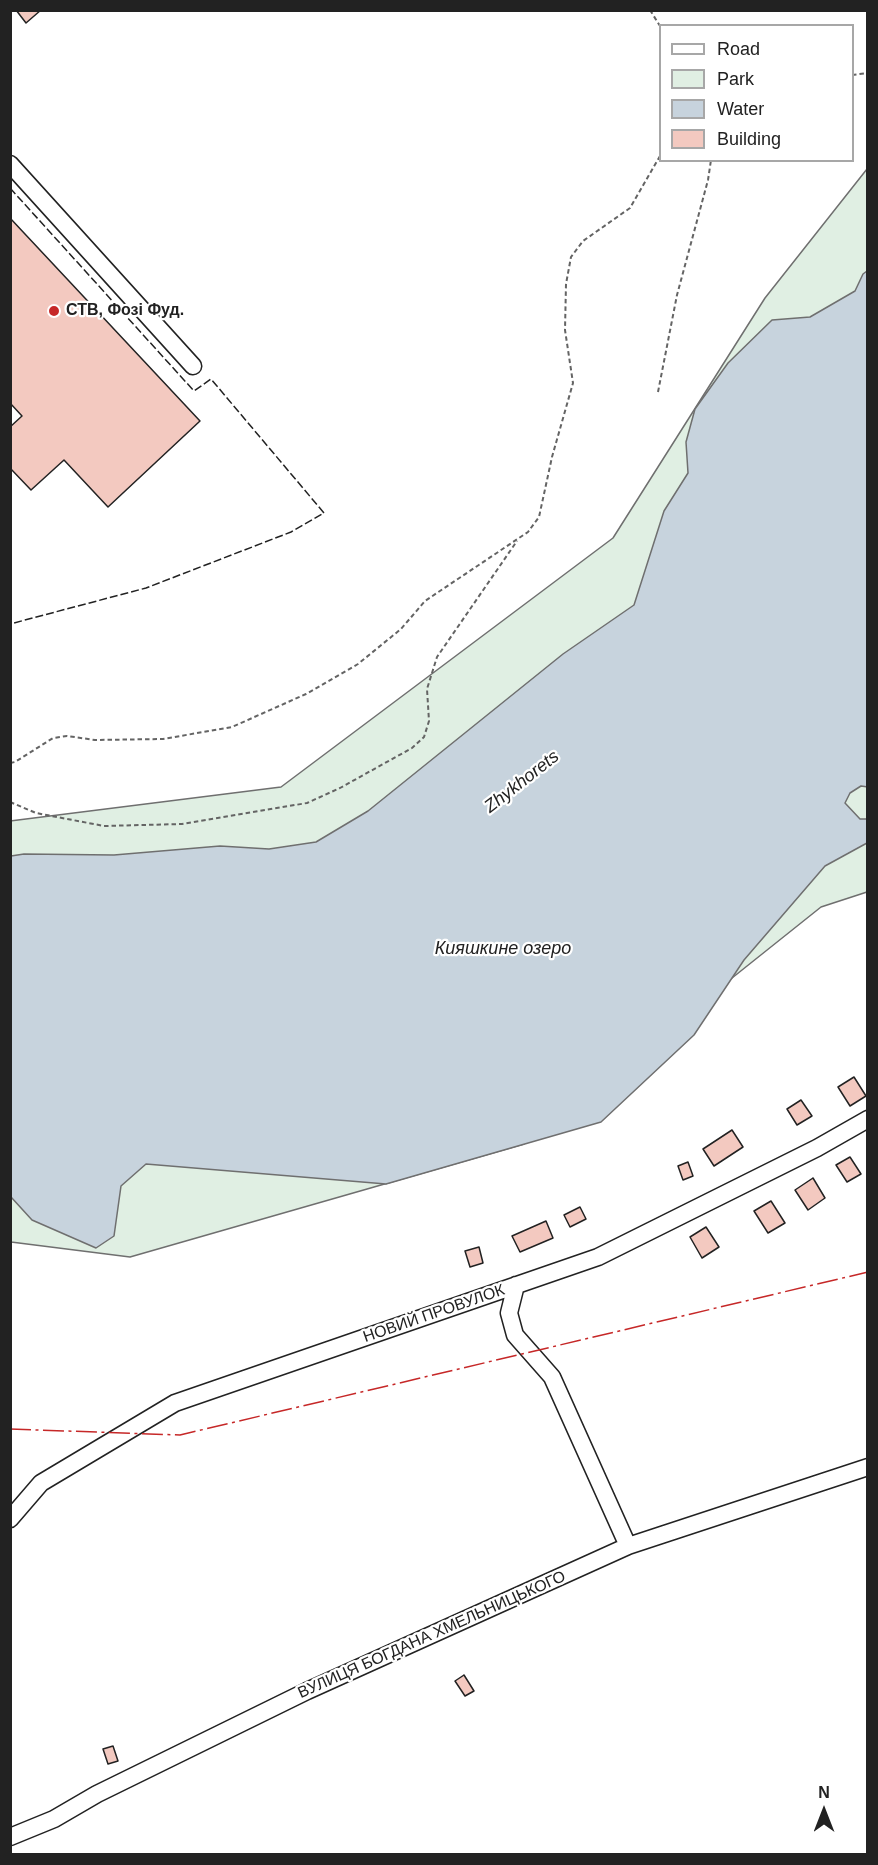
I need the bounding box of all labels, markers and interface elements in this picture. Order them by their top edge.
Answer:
legend [659,24,854,162]
text: Road [717,39,760,59]
text: Park [717,69,754,89]
text: Water [717,99,764,119]
text: Building [717,129,781,149]
place label: СТВ, Фозі Фуд. [66,301,184,321]
marker: СТВ, Фозі Фуд. [47,304,61,318]
water label: Zhykhorets [480,746,564,818]
water label: Кияшкине озеро [435,938,571,960]
street label: НОВИЙ ПРОВУЛОК [361,1281,507,1347]
street label: ВУЛИЦЯ БОГДАНА ХМЕЛЬНИЦЬКОГО [295,1567,569,1703]
north arrow [794,1781,854,1841]
text: N [818,1784,830,1801]

